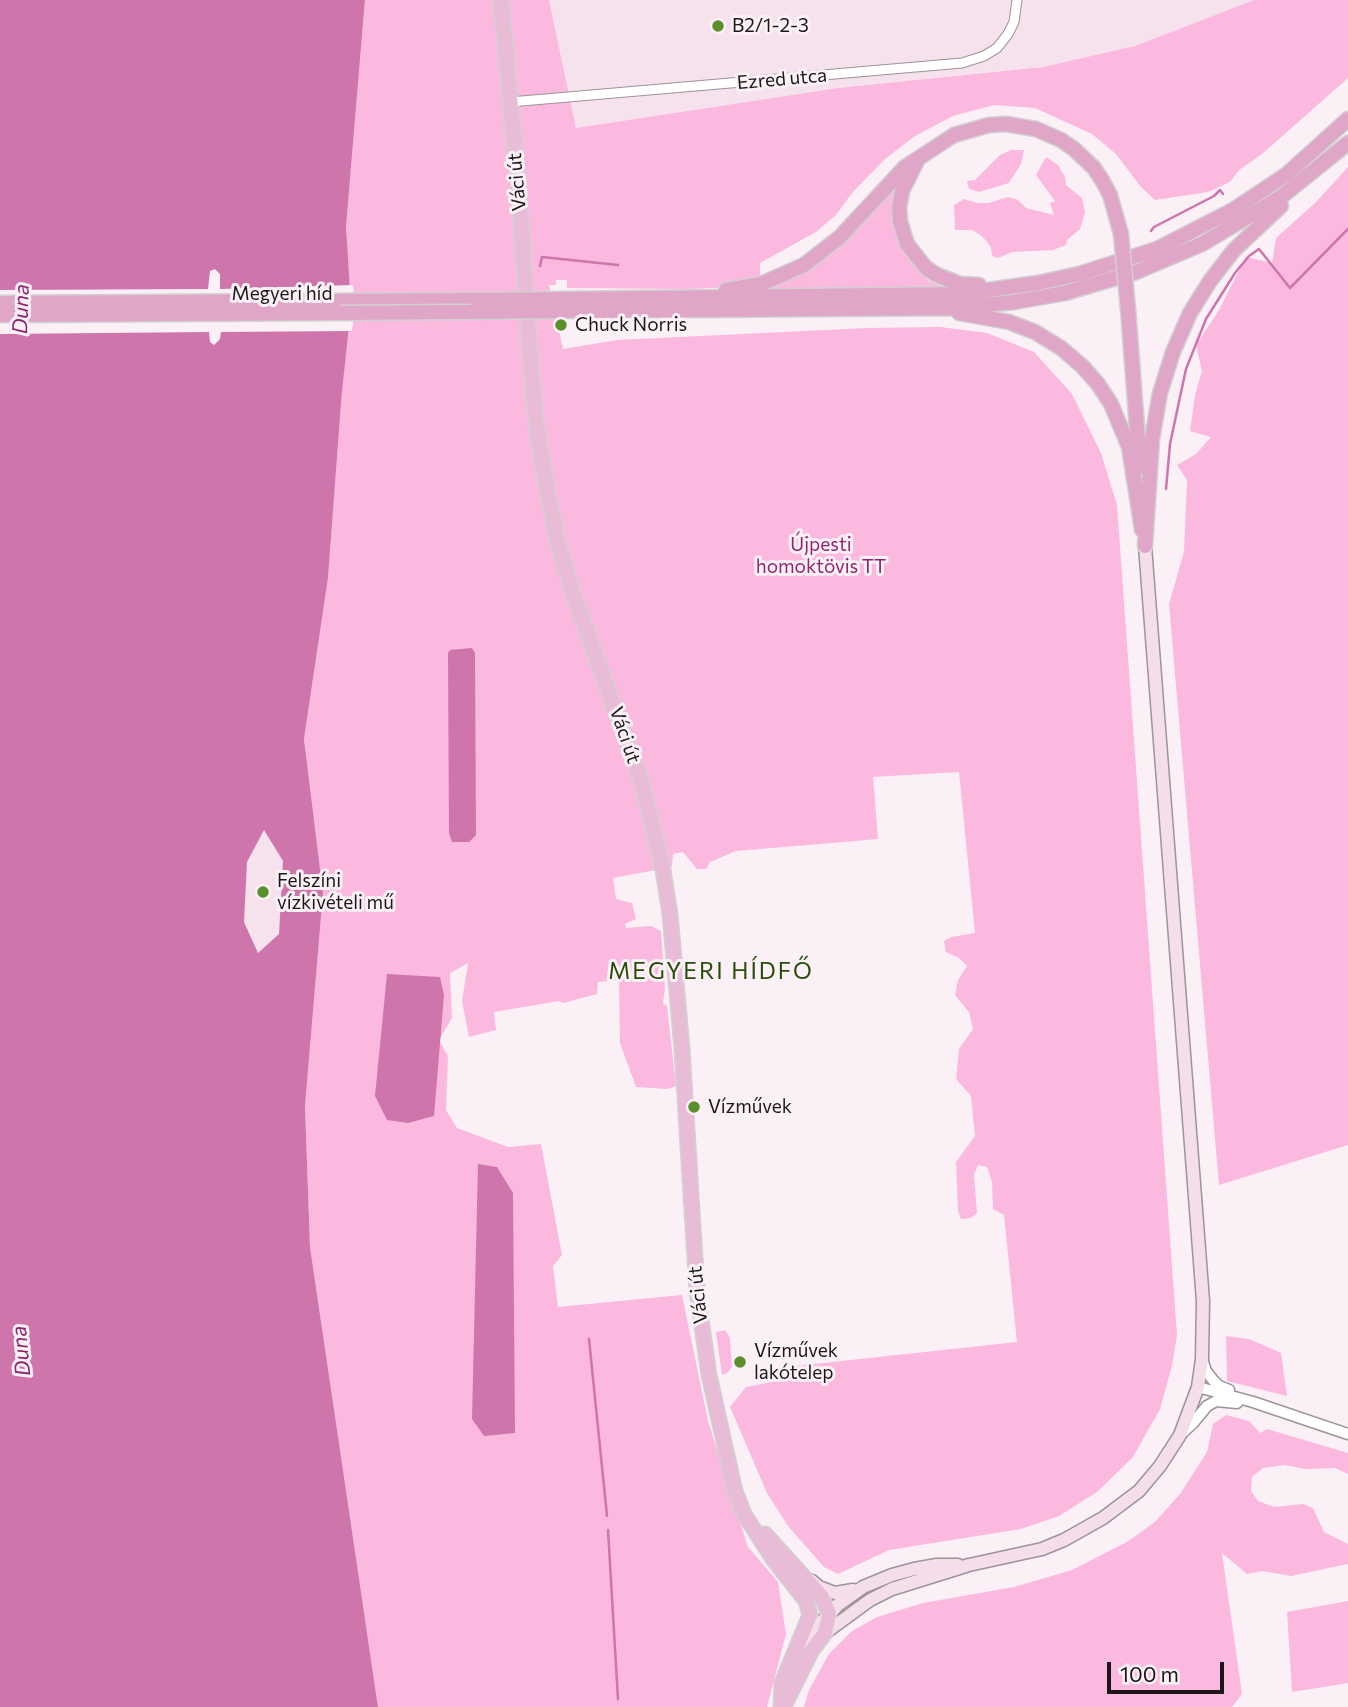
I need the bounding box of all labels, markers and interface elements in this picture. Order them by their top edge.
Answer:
place label: B2/1-2-3 [732,15,809,37]
marker: B2/1-2-3 [710,18,726,34]
street label: Ezred utca [736,64,828,94]
street label: Váci út [503,152,531,212]
water label: Duna [8,283,34,335]
street label: Megyeri híd [232,283,332,305]
place label: Chuck Norris [575,314,687,336]
marker: Chuck Norris [553,317,569,333]
park label: Újpesti homoktövis TT [756,534,886,578]
street label: Váci út [605,704,645,766]
place label: Felszíni vízkivételi mű [277,870,394,914]
marker: Felszíni vízkivételi mű [255,884,271,900]
district label: MEGYERI HÍDFŐ [610,957,812,985]
place label: Vízművek [708,1096,792,1118]
marker: Vízművek [686,1099,702,1115]
street label: Váci út [684,1265,712,1325]
water label: Duna [6,1325,36,1377]
place label: Vízművek lakótelep [754,1340,838,1384]
marker: Vízművek lakótelep [732,1354,748,1370]
scale bar [1110,1648,1227,1692]
text: 100 m [1120,1661,1179,1686]

